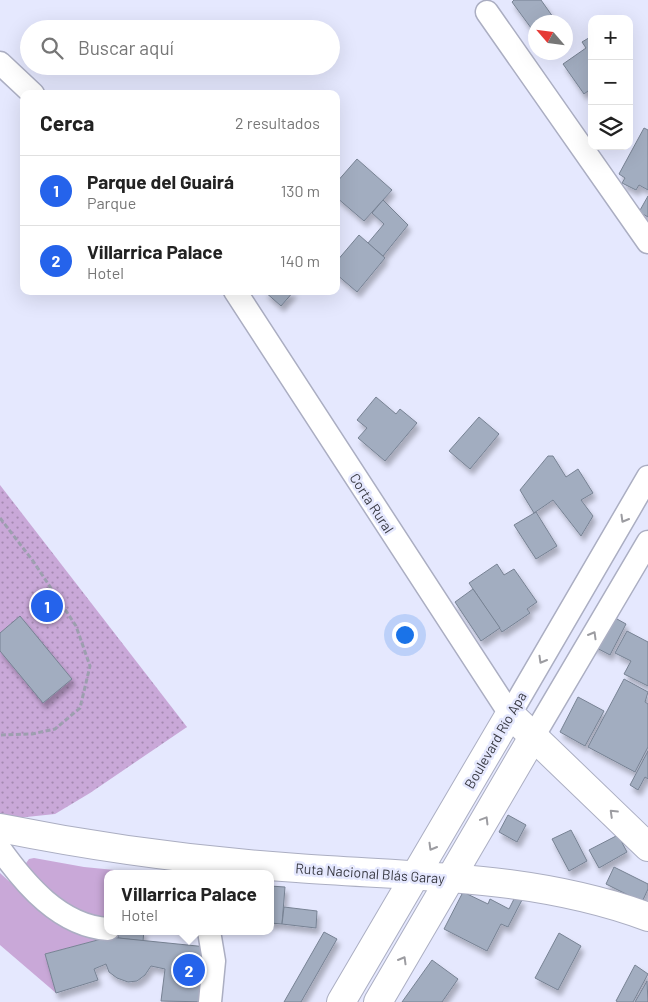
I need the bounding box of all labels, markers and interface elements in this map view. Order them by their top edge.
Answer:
north arrow [528,15,573,60]
map controls [588,15,633,150]
button: + [588,15,633,60]
search box [20,20,340,75]
icon: search [38,34,66,62]
text: Buscar aquí [78,36,174,59]
button: − [588,60,633,105]
button: layers [588,105,633,150]
text: Cerca [40,110,94,135]
text: 2 resultados [235,113,320,132]
text: Parque del Guairá [87,170,234,193]
text: 1 [53,181,59,200]
text: 130 m [281,181,320,200]
text: Parque [87,193,136,212]
text: Villarrica Palace [87,240,223,263]
text: 2 [52,251,60,270]
text: 140 m [280,251,320,270]
text: Hotel [87,263,124,282]
street label: Corta Rural [346,470,398,536]
one-way arrow [620,514,630,523]
pin: 1 [31,587,63,625]
your location [392,622,418,648]
one-way arrow [587,632,597,641]
one-way arrow [538,654,548,663]
street label: Boulevard Río Apa [460,689,530,791]
one-way arrow [609,810,618,819]
one-way arrow [478,816,488,825]
one-way arrow [429,841,439,850]
street label: Ruta Nacional Blás Garay [295,859,446,887]
popup [104,870,274,935]
text: Villarrica Palace [121,882,257,905]
text: Hotel [121,905,158,924]
pin: 2 [173,951,205,989]
one-way arrow [396,956,406,965]

